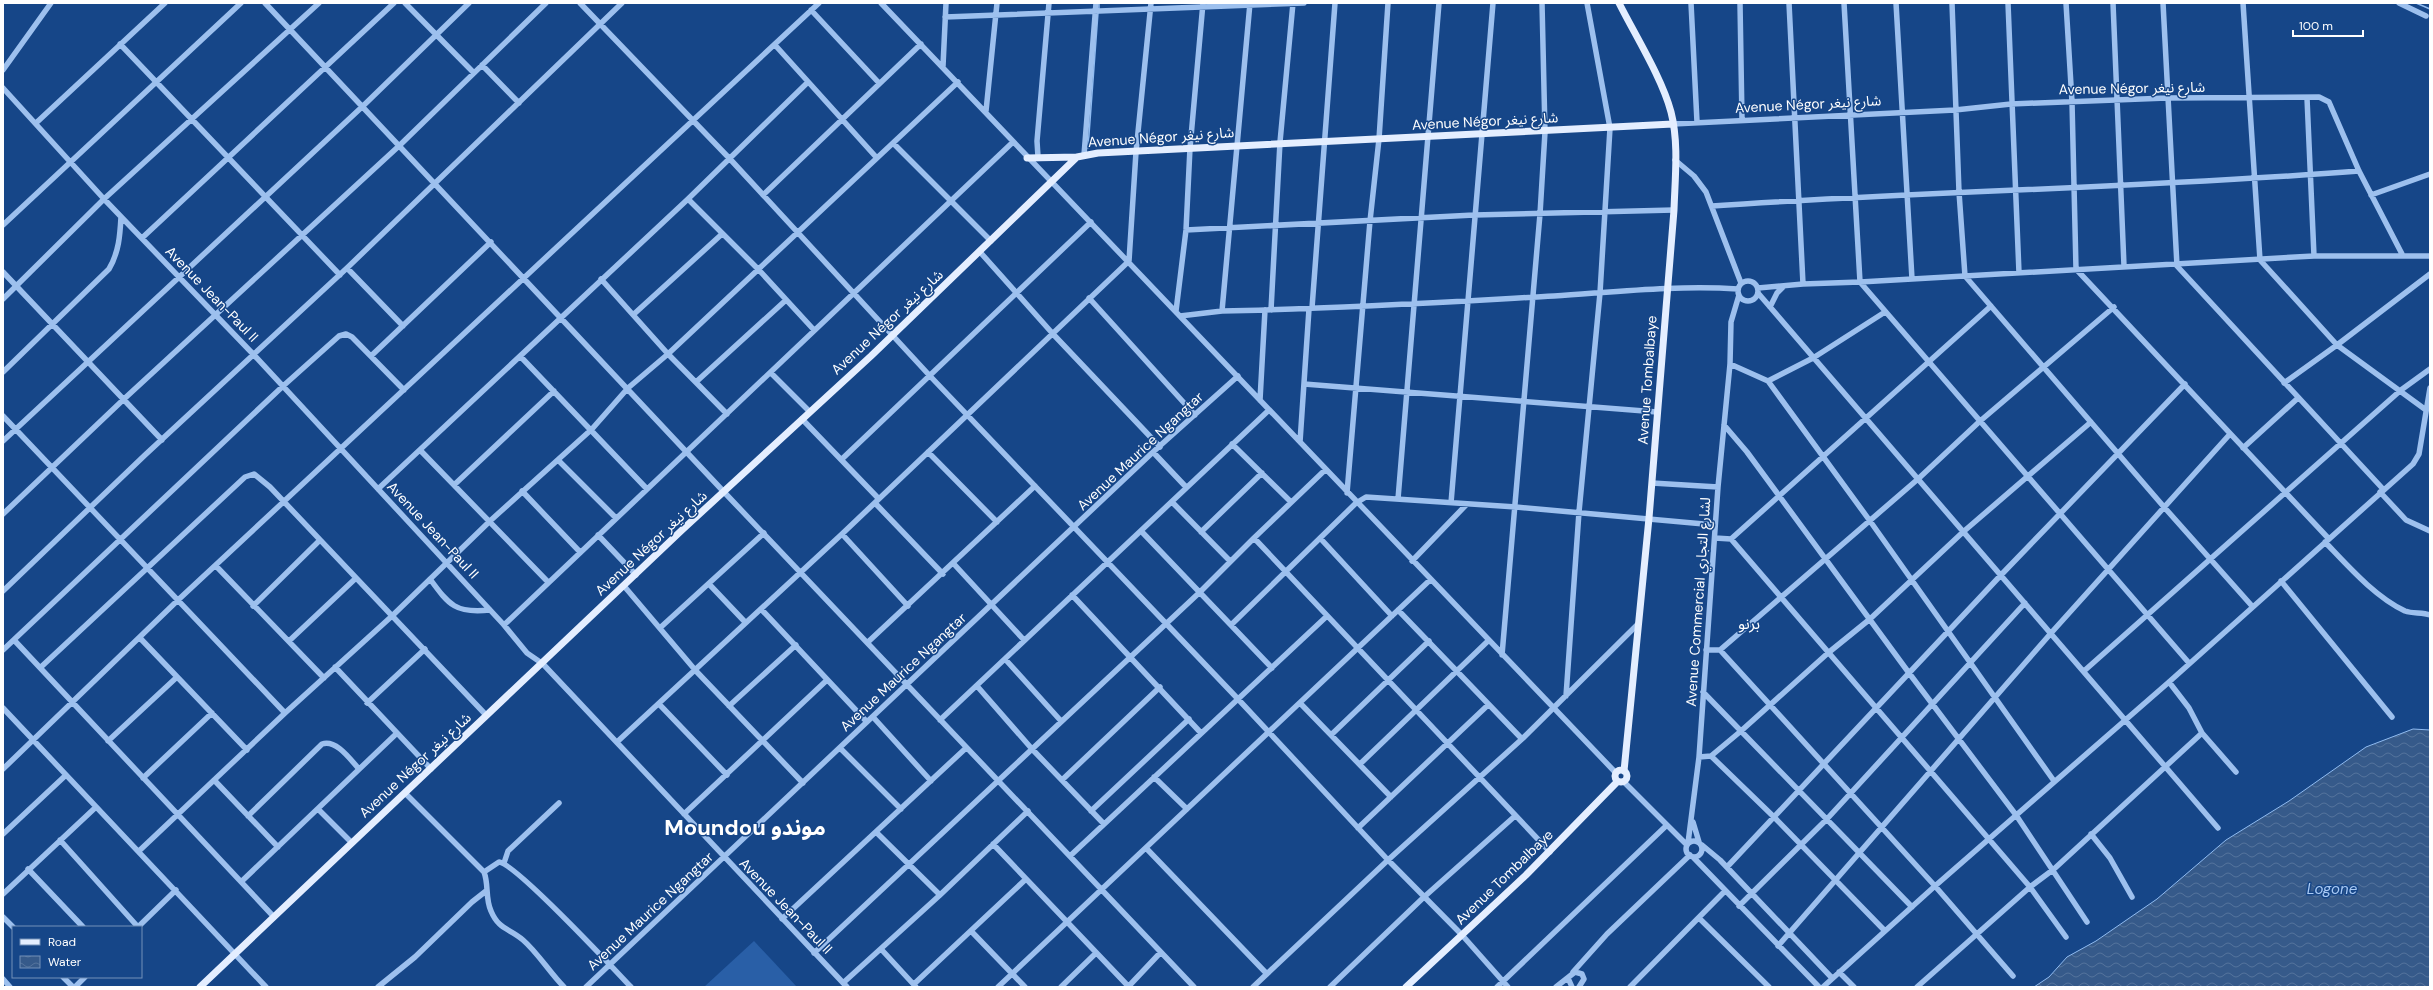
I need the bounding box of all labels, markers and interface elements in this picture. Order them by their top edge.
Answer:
scale bar [2293,12,2363,38]
text: 100 m [2299,18,2333,34]
street label: Avenue Négor شارع نيغر [2059,78,2205,100]
street label: Avenue Négor شارع نيغر [1734,91,1882,119]
street label: Avenue Négor شارع نيغر [1411,108,1559,136]
street label: Avenue Négor شارع نيغر [1087,123,1235,153]
street label: Avenue Jean-Paul II [162,242,262,346]
street label: Avenue Négor شارع نيغر [827,265,948,380]
street label: Avenue Tombalbaye [1634,315,1660,445]
street label: Avenue Maurice Ngangtar [1073,388,1207,514]
street label: Avenue Jean-Paul II [383,478,483,582]
street label: Avenue Négor شارع نيغر [591,486,712,601]
street label: Avenue Commercial لشارع التجاري [1682,497,1717,707]
street label: Avenue Maurice Ngangtar [836,609,970,735]
district label: برنو [1738,613,1760,634]
street label: Avenue Négor شارع نيغر [355,708,476,823]
district label: Moundou موندو [664,813,826,842]
street label: Avenue Tombalbaye [1451,826,1557,928]
street label: Avenue Maurice Ngangtar [583,848,717,974]
street label: Avenue Jean-Paul II [736,854,836,958]
water label: Logone [2307,879,2358,899]
legend [12,926,142,978]
text: Road [48,934,76,950]
text: Water [48,954,82,970]

